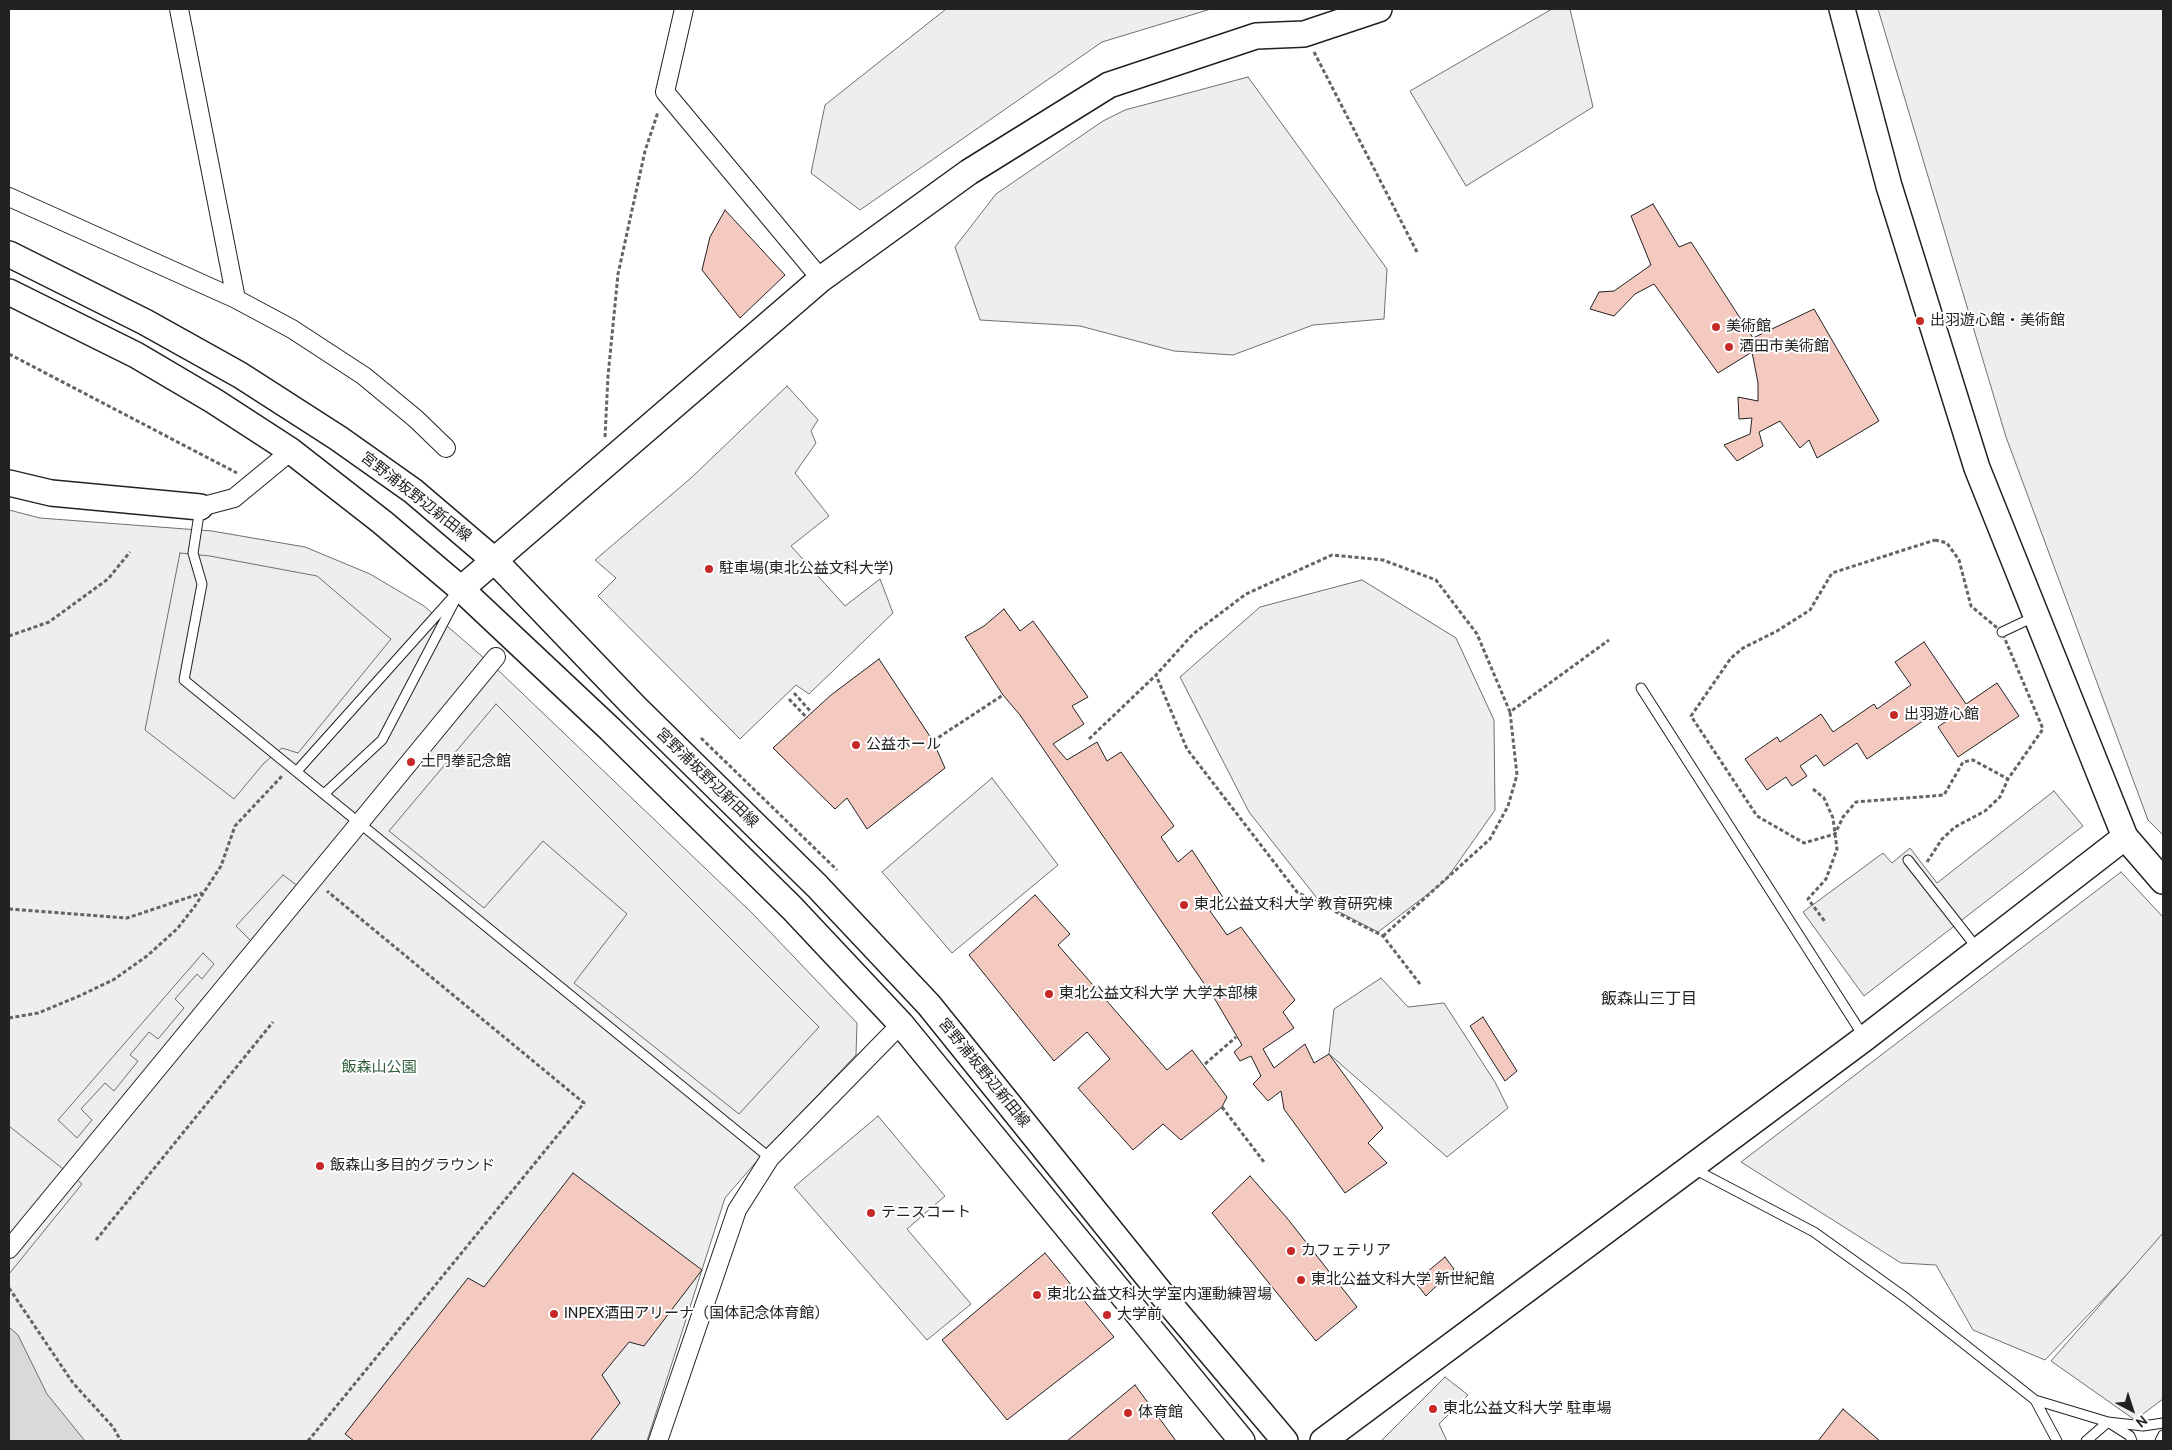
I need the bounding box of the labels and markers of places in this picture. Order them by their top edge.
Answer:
place label: 出羽遊心館・美術館 [1930,312,2065,330]
marker: 出羽遊心館・美術館 [1914,315,1926,327]
place label: 美術館 [1726,318,1771,336]
marker: 美術館 [1710,321,1722,333]
place label: 酒田市美術館 [1739,338,1829,356]
marker: 酒田市美術館 [1723,341,1735,353]
place label: 駐車場(東北公益文科大学) [719,560,893,578]
marker: 駐車場(東北公益文科大学) [703,563,715,575]
place label: 出羽遊心館 [1904,706,1979,724]
marker: 出羽遊心館 [1888,709,1900,721]
place label: 公益ホール [866,736,941,754]
marker: 公益ホール [850,739,862,751]
place label: 土門拳記念館 [421,753,511,771]
marker: 土門拳記念館 [405,756,417,768]
place label: 東北公益文科大学 教育研究棟 [1194,896,1392,914]
marker: 東北公益文科大学 教育研究棟 [1178,899,1190,911]
place label: 東北公益文科大学 大学本部棟 [1059,985,1257,1003]
marker: 東北公益文科大学 大学本部棟 [1043,988,1055,1000]
place label: 飯森山多目的グラウンド [330,1157,495,1175]
marker: 飯森山多目的グラウンド [314,1160,326,1172]
place label: テニスコート [881,1204,971,1222]
marker: テニスコート [865,1207,877,1219]
place label: カフェテリア [1301,1242,1391,1260]
marker: カフェテリア [1285,1245,1297,1257]
place label: 東北公益文科大学 新世紀館 [1311,1271,1494,1289]
marker: 東北公益文科大学 新世紀館 [1295,1274,1307,1286]
place label: 東北公益文科大学室内運動練習場 [1047,1286,1272,1304]
marker: 東北公益文科大学室内運動練習場 [1031,1289,1043,1301]
place label: INPEX酒田アリーナ（国体記念体育館） [564,1305,829,1323]
place label: 大学前 [1117,1306,1162,1324]
marker: INPEX酒田アリーナ（国体記念体育館） [548,1308,560,1320]
marker: 大学前 [1101,1309,1113,1321]
place label: 東北公益文科大学 駐車場 [1443,1400,1611,1418]
marker: 東北公益文科大学 駐車場 [1427,1403,1439,1415]
place label: 体育館 [1138,1404,1183,1422]
marker: 体育館 [1122,1407,1134,1419]

